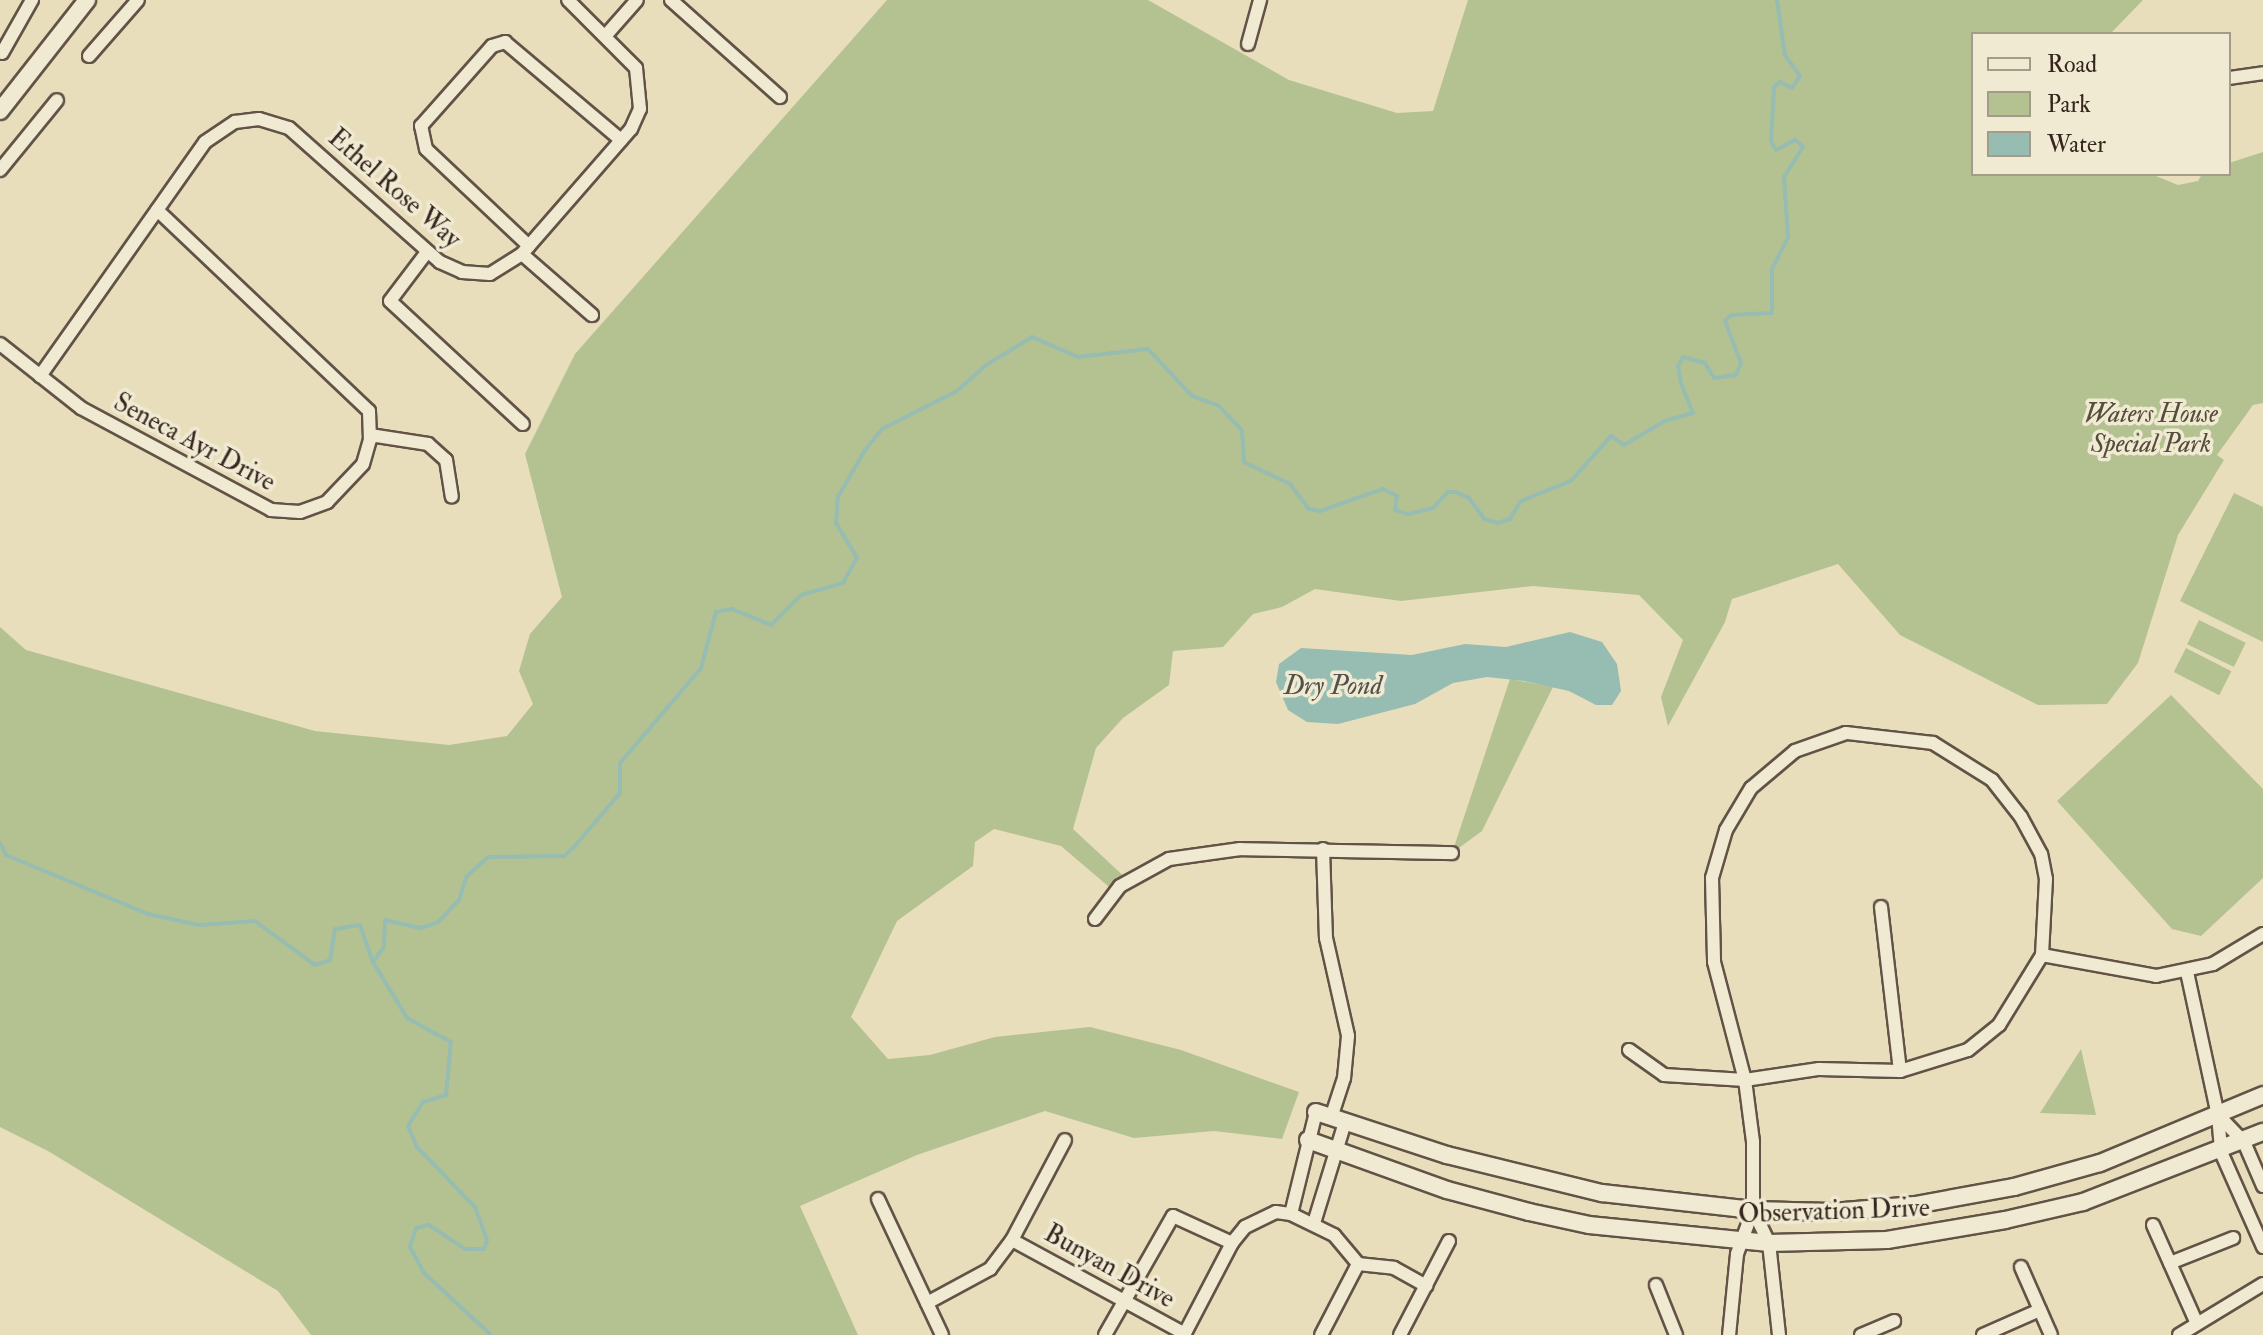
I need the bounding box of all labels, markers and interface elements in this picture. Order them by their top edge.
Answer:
legend [1971,32,2231,176]
text: Road [2047,49,2097,80]
text: Park [2047,89,2091,120]
street label: Ethel Rose Way [321,123,467,255]
text: Water [2047,129,2106,160]
street label: Seneca Ayr Drive [108,387,280,499]
park label: Waters House Special Park [2084,399,2218,460]
water label: Dry Pond [1284,669,1382,703]
street label: Observation Drive [1738,1193,1930,1231]
street label: Bunyan Drive [1038,1218,1180,1316]

